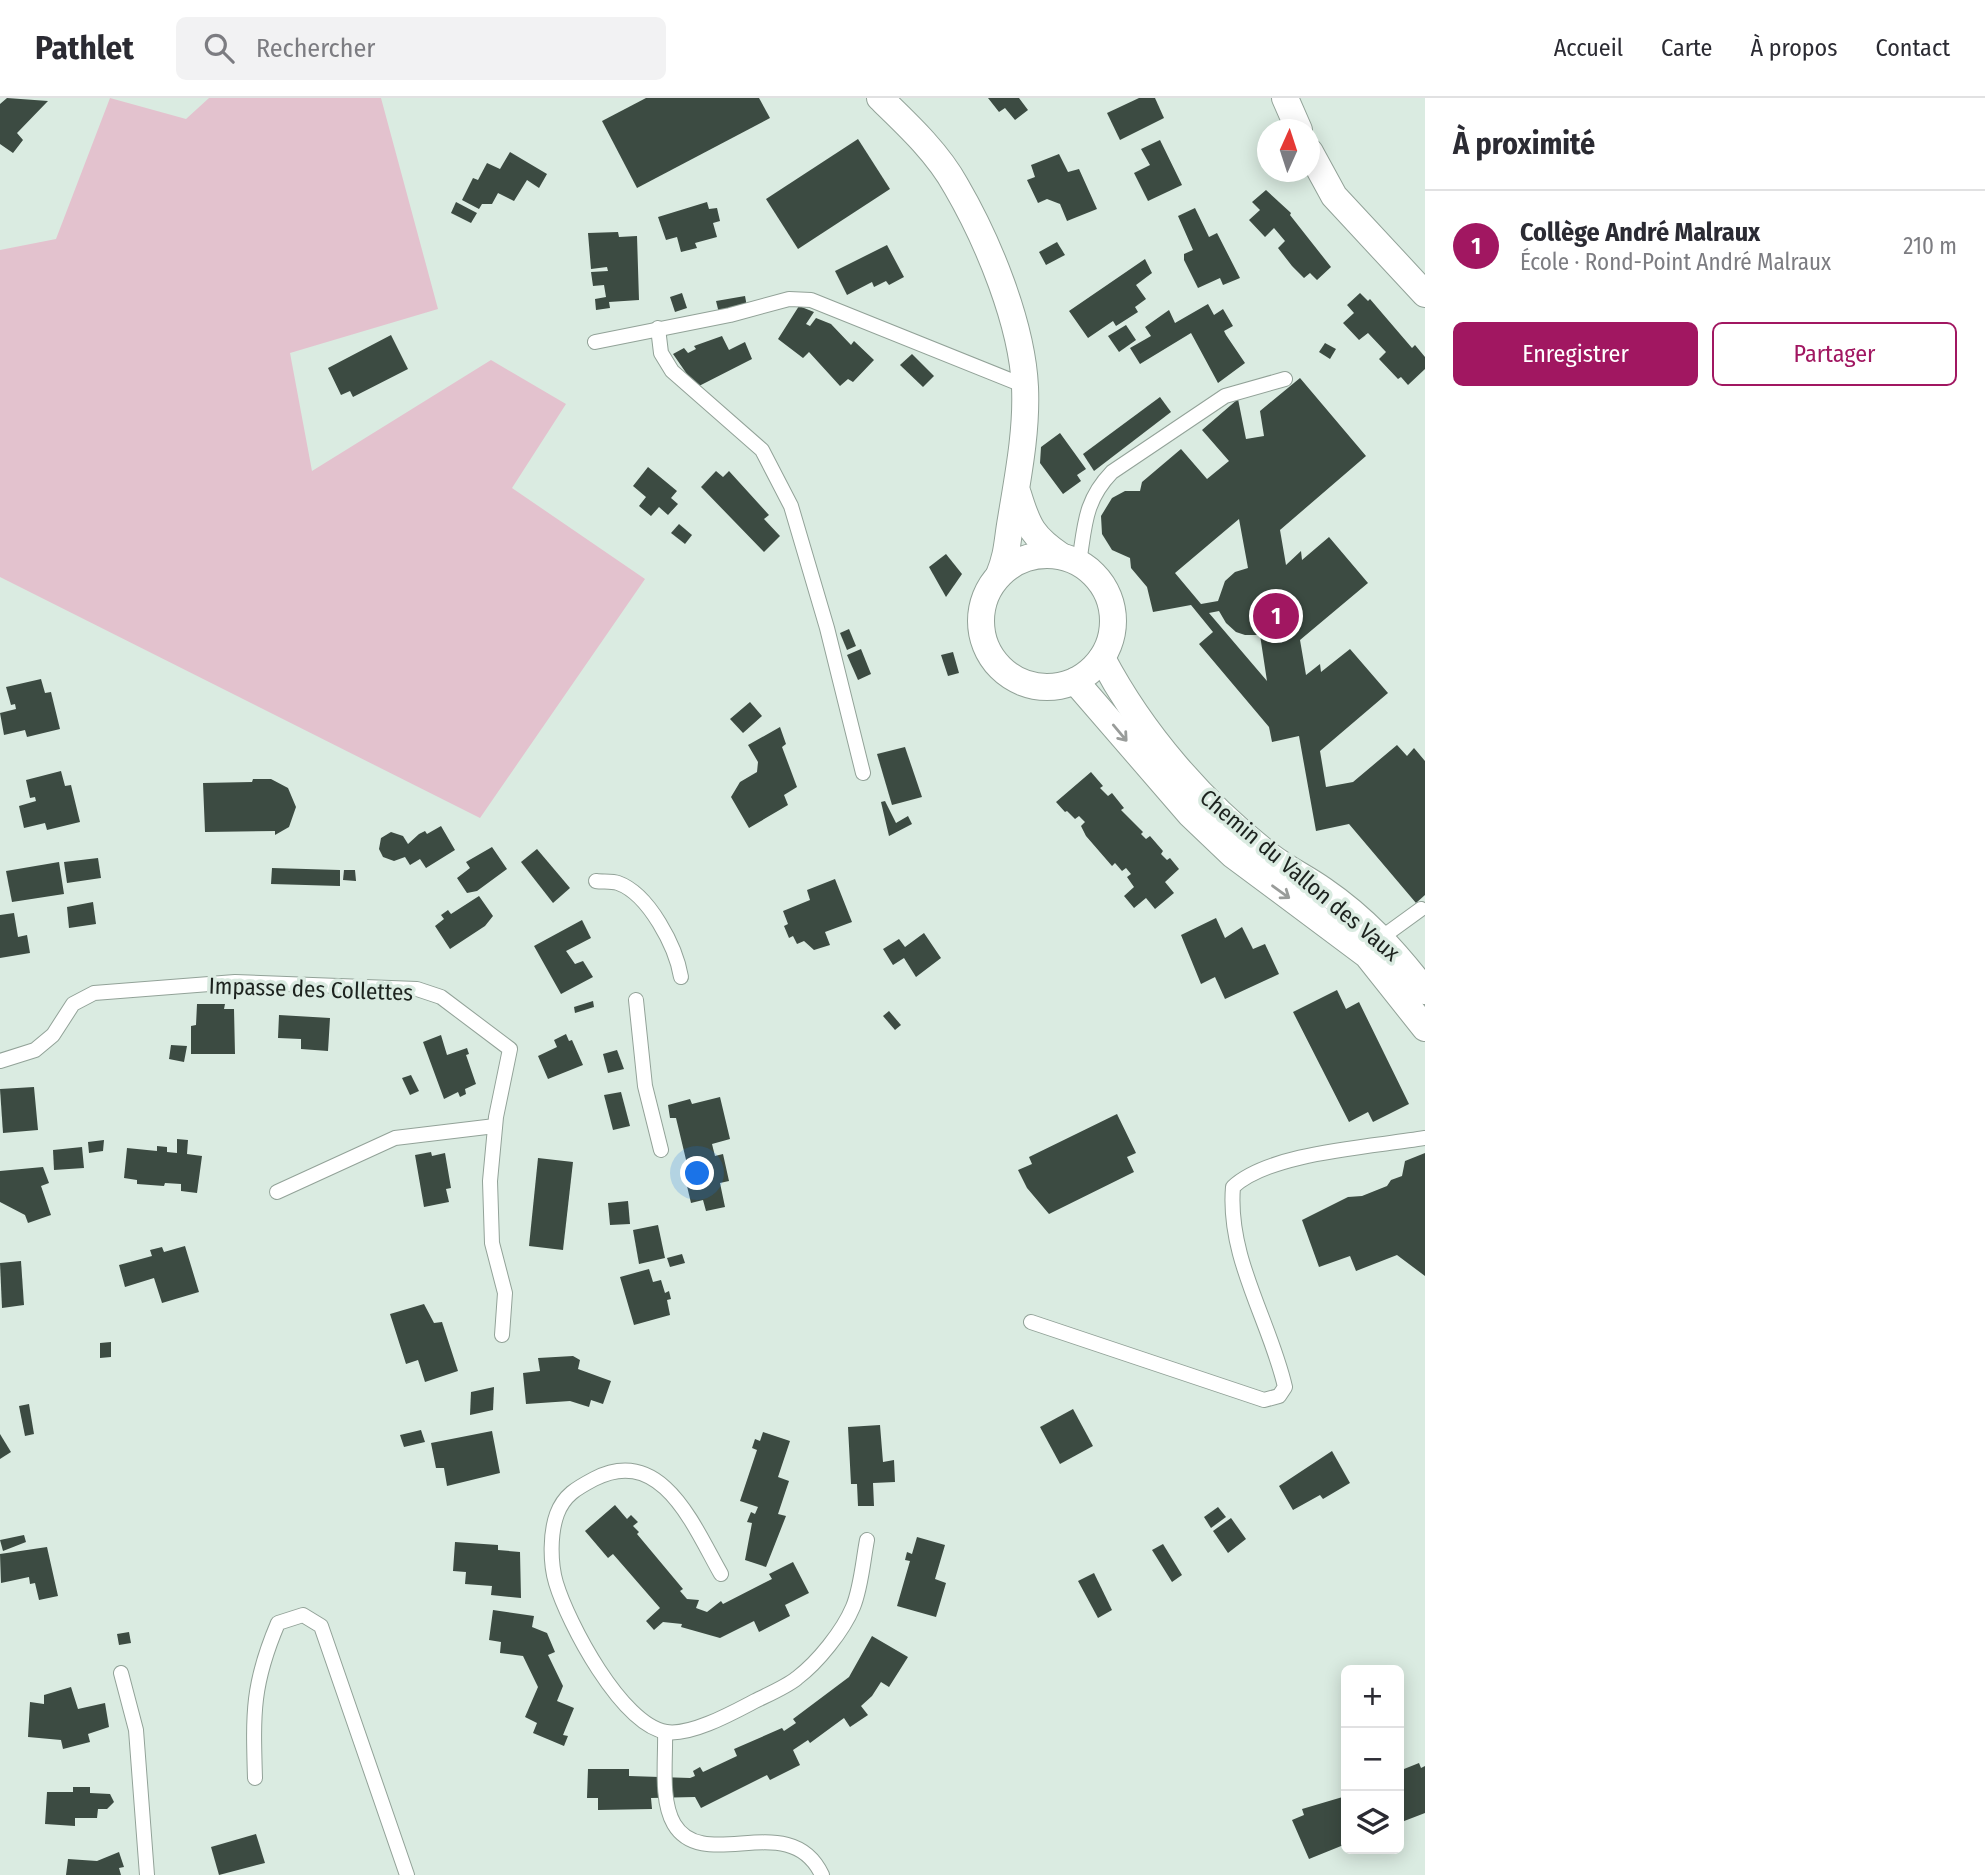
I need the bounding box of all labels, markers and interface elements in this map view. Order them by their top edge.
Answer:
search box [176,17,666,80]
text: Pathlet [35,28,134,68]
icon: search [200,29,238,67]
text: Rechercher [256,33,375,64]
text: Accueil [1554,34,1623,62]
text: Carte [1661,34,1712,62]
text: À propos [1750,34,1837,62]
text: Contact [1875,34,1950,62]
north arrow [1257,119,1320,182]
text: À proximité [1453,126,1595,162]
text: Collège André Malraux [1520,217,1760,248]
text: 1 [1471,232,1481,260]
text: 210 m [1903,232,1957,260]
text: École · Rond-Point André Malraux [1520,248,1831,276]
button: Enregistrer [1453,322,1698,386]
button: Partager [1712,322,1957,386]
pin: 1 [1253,590,1299,642]
one-way arrow [1112,723,1127,741]
street label: Chemin du Vallon des Vaux [1194,783,1406,967]
one-way arrow [1271,885,1290,899]
street label: Impasse des Collettes [208,971,414,1007]
your location [680,1156,714,1190]
map controls [1341,1665,1404,1854]
button: + [1341,1665,1404,1728]
button: − [1341,1728,1404,1791]
button: layers [1341,1791,1404,1854]

